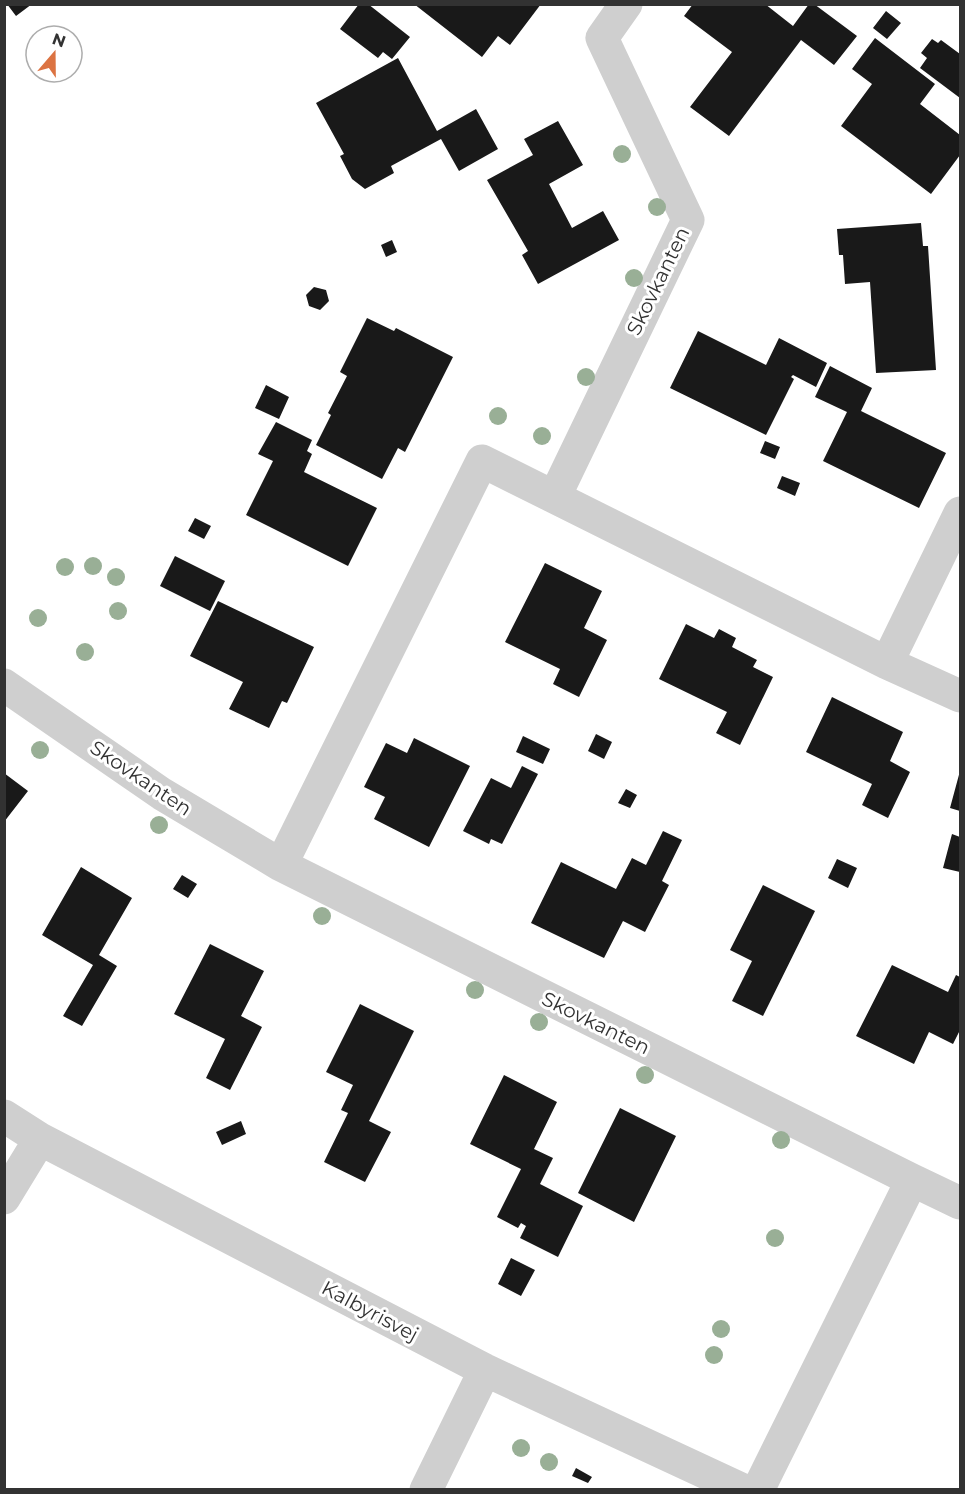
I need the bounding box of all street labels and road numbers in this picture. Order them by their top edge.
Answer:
street label: Skovkanten [621,223,695,339]
street label: Skovkanten [86,735,196,821]
street label: Skovkanten [538,986,654,1060]
street label: Kalbyrisvej [318,1276,422,1346]

